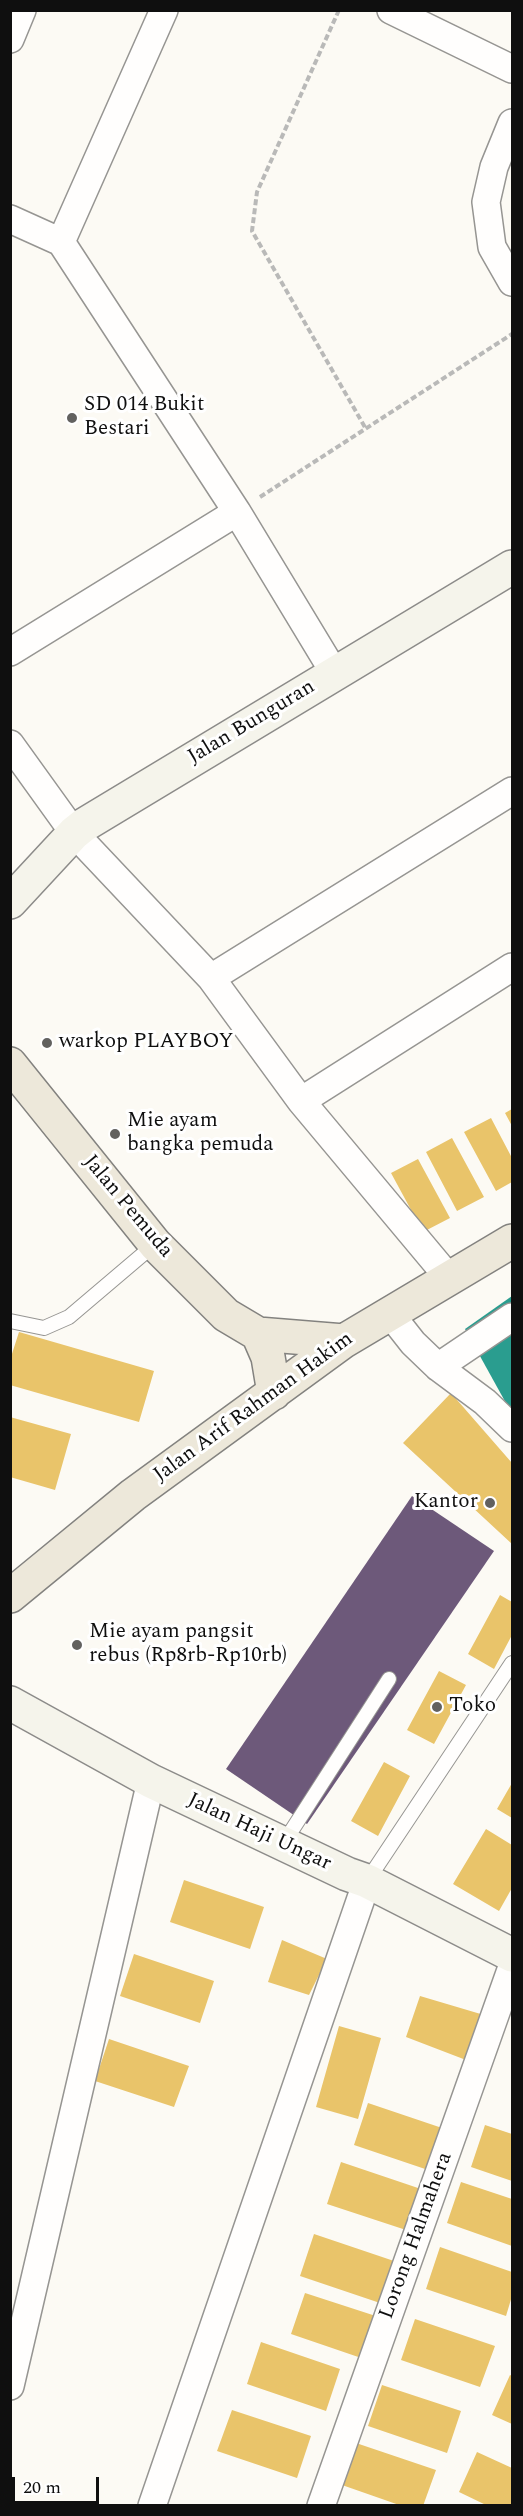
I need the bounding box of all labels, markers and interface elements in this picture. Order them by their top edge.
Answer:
place label: SD 014 Bukit Bestari [84,393,204,443]
marker: SD 014 Bukit Bestari [65,411,79,425]
street label: Jalan Bunguran [184,675,320,771]
place label: warkop PLAYBOY [59,1030,234,1056]
marker: warkop PLAYBOY [40,1036,54,1050]
place label: Mie ayam bangka pemuda [127,1109,273,1159]
marker: Mie ayam bangka pemuda [108,1127,122,1141]
street label: Jalan Pemuda [77,1150,177,1264]
street label: Jalan Arif Rahman Hakim [150,1327,358,1489]
place label: Kantor [414,1490,478,1516]
marker: Kantor [483,1496,497,1510]
place label: Mie ayam pangsit rebus (Rp8rb-Rp10rb) [89,1620,287,1670]
marker: Mie ayam pangsit rebus (Rp8rb-Rp10rb) [70,1638,84,1652]
place label: Toko [449,1694,496,1720]
marker: Toko [430,1700,444,1714]
street label: Jalan Haji Ungar [183,1789,335,1877]
street label: Lorong Halmahera [375,2149,459,2323]
scale bar [15,2465,102,2503]
text: 20 m [23,2474,61,2501]

